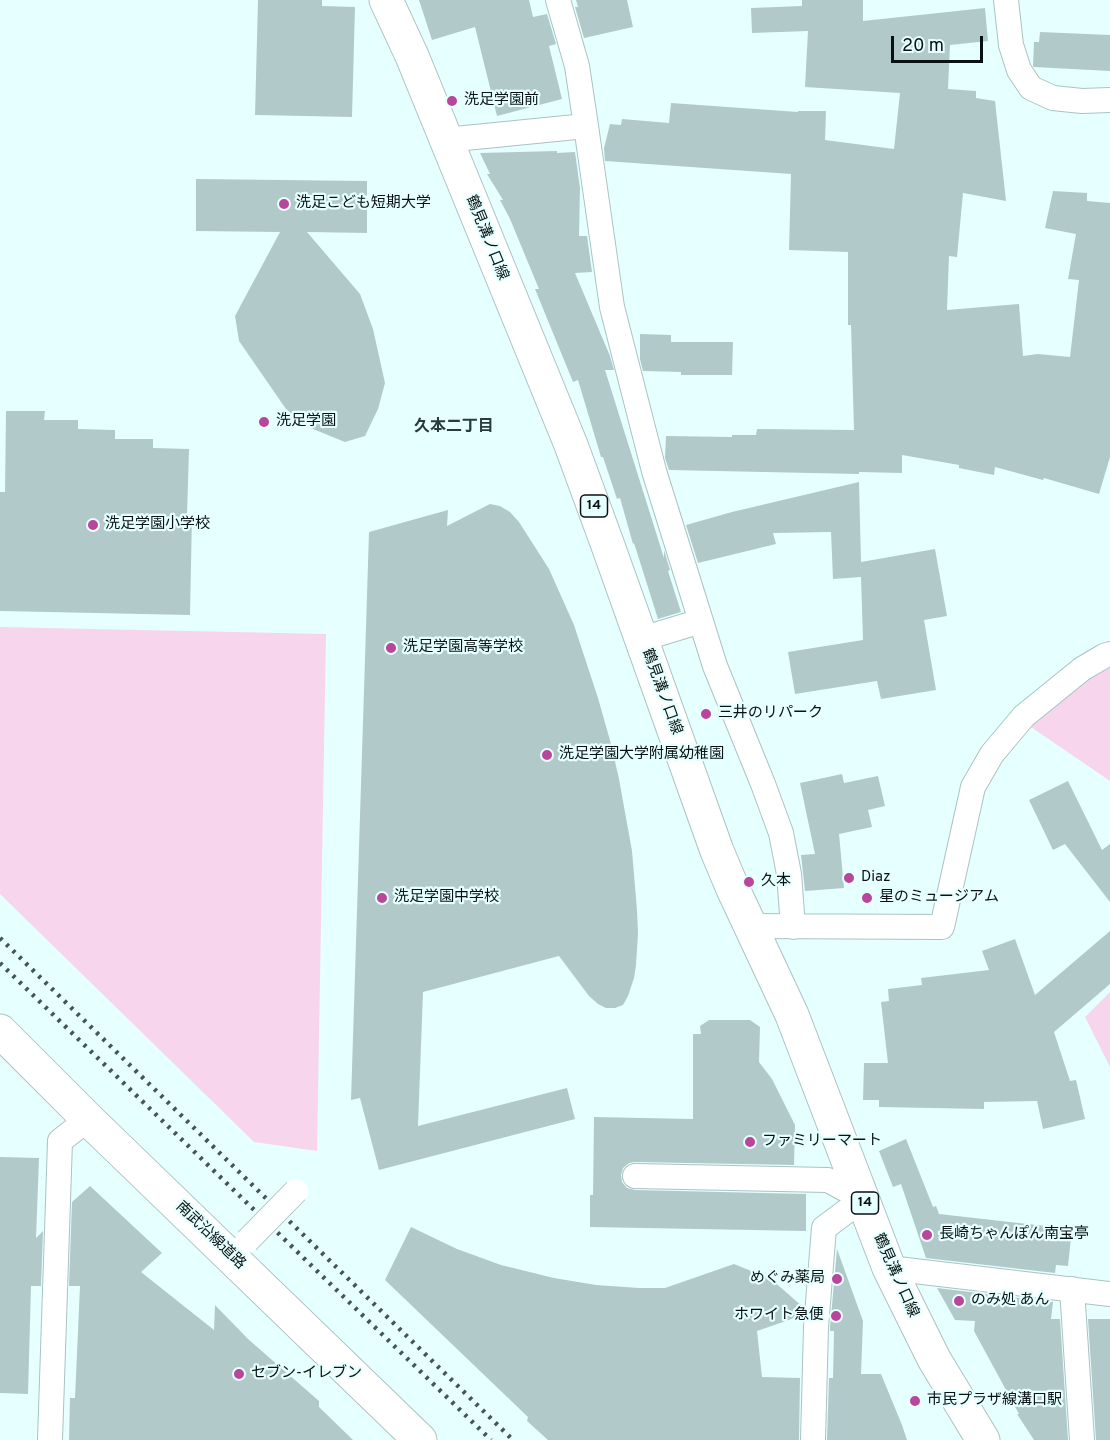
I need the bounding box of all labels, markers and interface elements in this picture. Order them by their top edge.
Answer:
scale bar [894,24,986,62]
text: 20 m [902,35,944,58]
place label: 洗足学園前 [464,92,539,110]
marker: 洗足学園前 [445,94,459,108]
street label: 鶴見溝ノ口線 [461,193,511,283]
place label: 洗足こども短期大学 [296,195,431,213]
marker: 洗足こども短期大学 [277,197,291,211]
place label: 洗足学園 [276,413,336,431]
marker: 洗足学園 [257,415,271,429]
district label: 久本二丁目 [414,418,494,438]
road number: 14 [580,495,608,517]
place label: 洗足学園小学校 [105,516,210,534]
marker: 洗足学園小学校 [86,518,100,532]
place label: 洗足学園高等学校 [403,639,523,657]
marker: 洗足学園高等学校 [384,641,398,655]
street label: 鶴見溝ノ口線 [637,647,685,737]
place label: 三井のリパーク [718,705,823,723]
marker: 三井のリパーク [699,707,713,721]
place label: 洗足学園大学附属幼稚園 [559,746,724,764]
marker: 洗足学園大学附属幼稚園 [540,748,554,762]
place label: Diaz [861,869,891,887]
marker: Diaz [842,871,856,885]
place label: 久本 [761,873,791,891]
marker: 久本 [742,875,756,889]
place label: 洗足学園中学校 [394,889,499,907]
place label: 星のミュージアム [879,889,999,907]
marker: 洗足学園中学校 [375,891,389,905]
marker: 星のミュージアム [860,891,874,905]
place label: ファミリーマート [762,1133,882,1151]
marker: ファミリーマート [743,1135,757,1149]
road number: 14 [852,1192,878,1214]
street label: 南武沿線道路 [171,1198,249,1274]
place label: 長崎ちゃんぽん南宝亭 [939,1226,1089,1244]
marker: 長崎ちゃんぽん南宝亭 [920,1228,934,1242]
street label: 鶴見溝ノ口線 [868,1231,922,1321]
place label: めぐみ薬局 [750,1270,825,1288]
marker: めぐみ薬局 [830,1272,844,1286]
place label: のみ処 あん [971,1292,1050,1310]
marker: のみ処 あん [952,1294,966,1308]
place label: ホワイト急便 [734,1307,824,1325]
marker: ホワイト急便 [829,1309,843,1323]
place label: セブン-イレブン [251,1365,362,1383]
marker: セブン-イレブン [232,1367,246,1381]
place label: 市民プラザ線溝口駅 [927,1392,1062,1410]
marker: 市民プラザ線溝口駅 [908,1394,922,1408]

